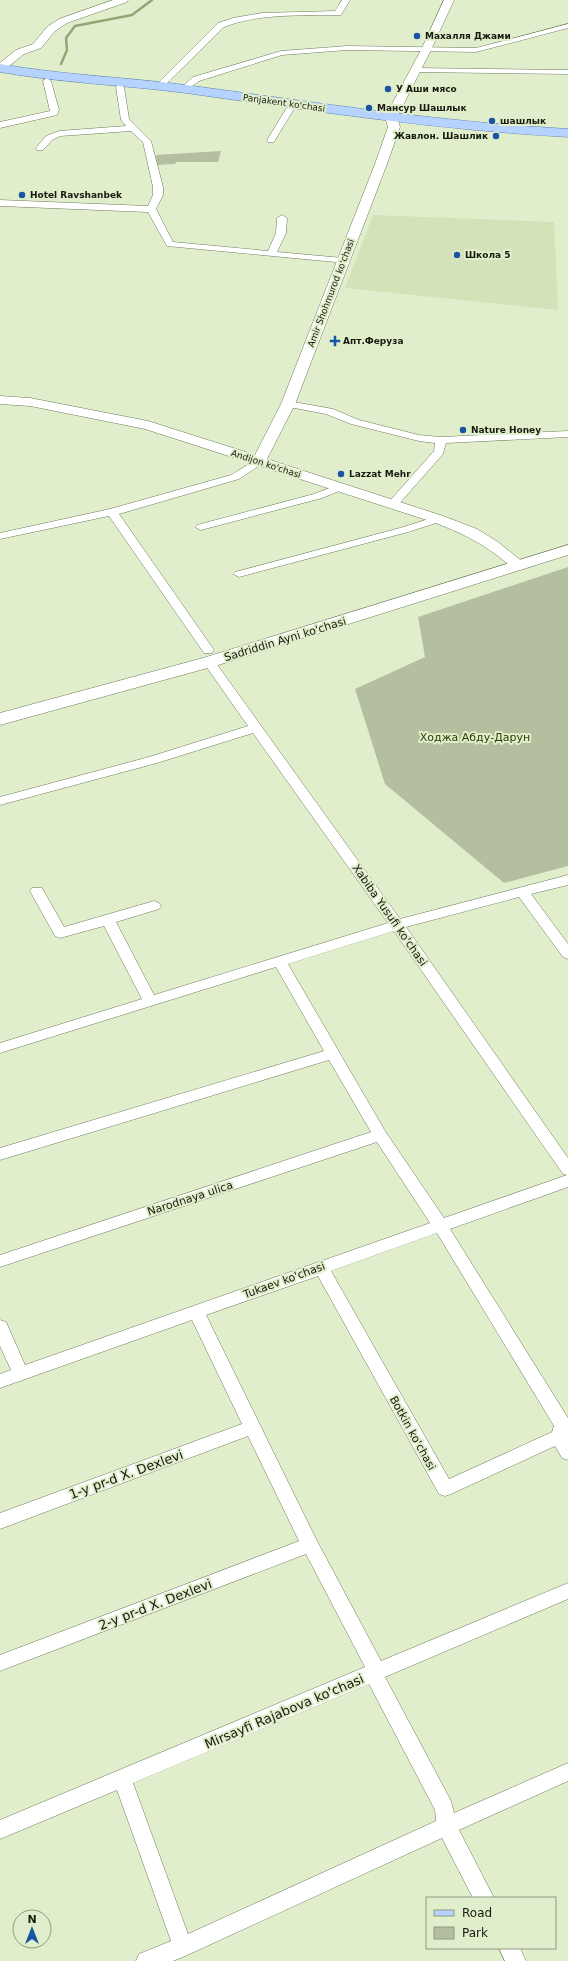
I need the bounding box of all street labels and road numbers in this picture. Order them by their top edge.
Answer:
street label: Panjakent ko'chasi [242,92,326,114]
street label: Amir Shohmurod ko'chasi [306,238,356,348]
street label: Andijon ko'chasi [230,448,302,480]
street label: Sadriddin Ayni ko'chasi [223,615,348,664]
street label: Xabiba Yusufi ko'chasi [349,862,430,969]
street label: Narodnaya ulica [146,1178,235,1218]
street label: Tukaev ko'chasi [241,1260,327,1302]
street label: Botkin ko'chasi [387,1394,438,1473]
street label: 1-y pr-d X. Dexlevi [67,1447,185,1502]
street label: 2-y pr-d X. Dexlevi [96,1576,214,1633]
street label: Mirsayfi Rajabova ko'chasi [202,1671,366,1752]

